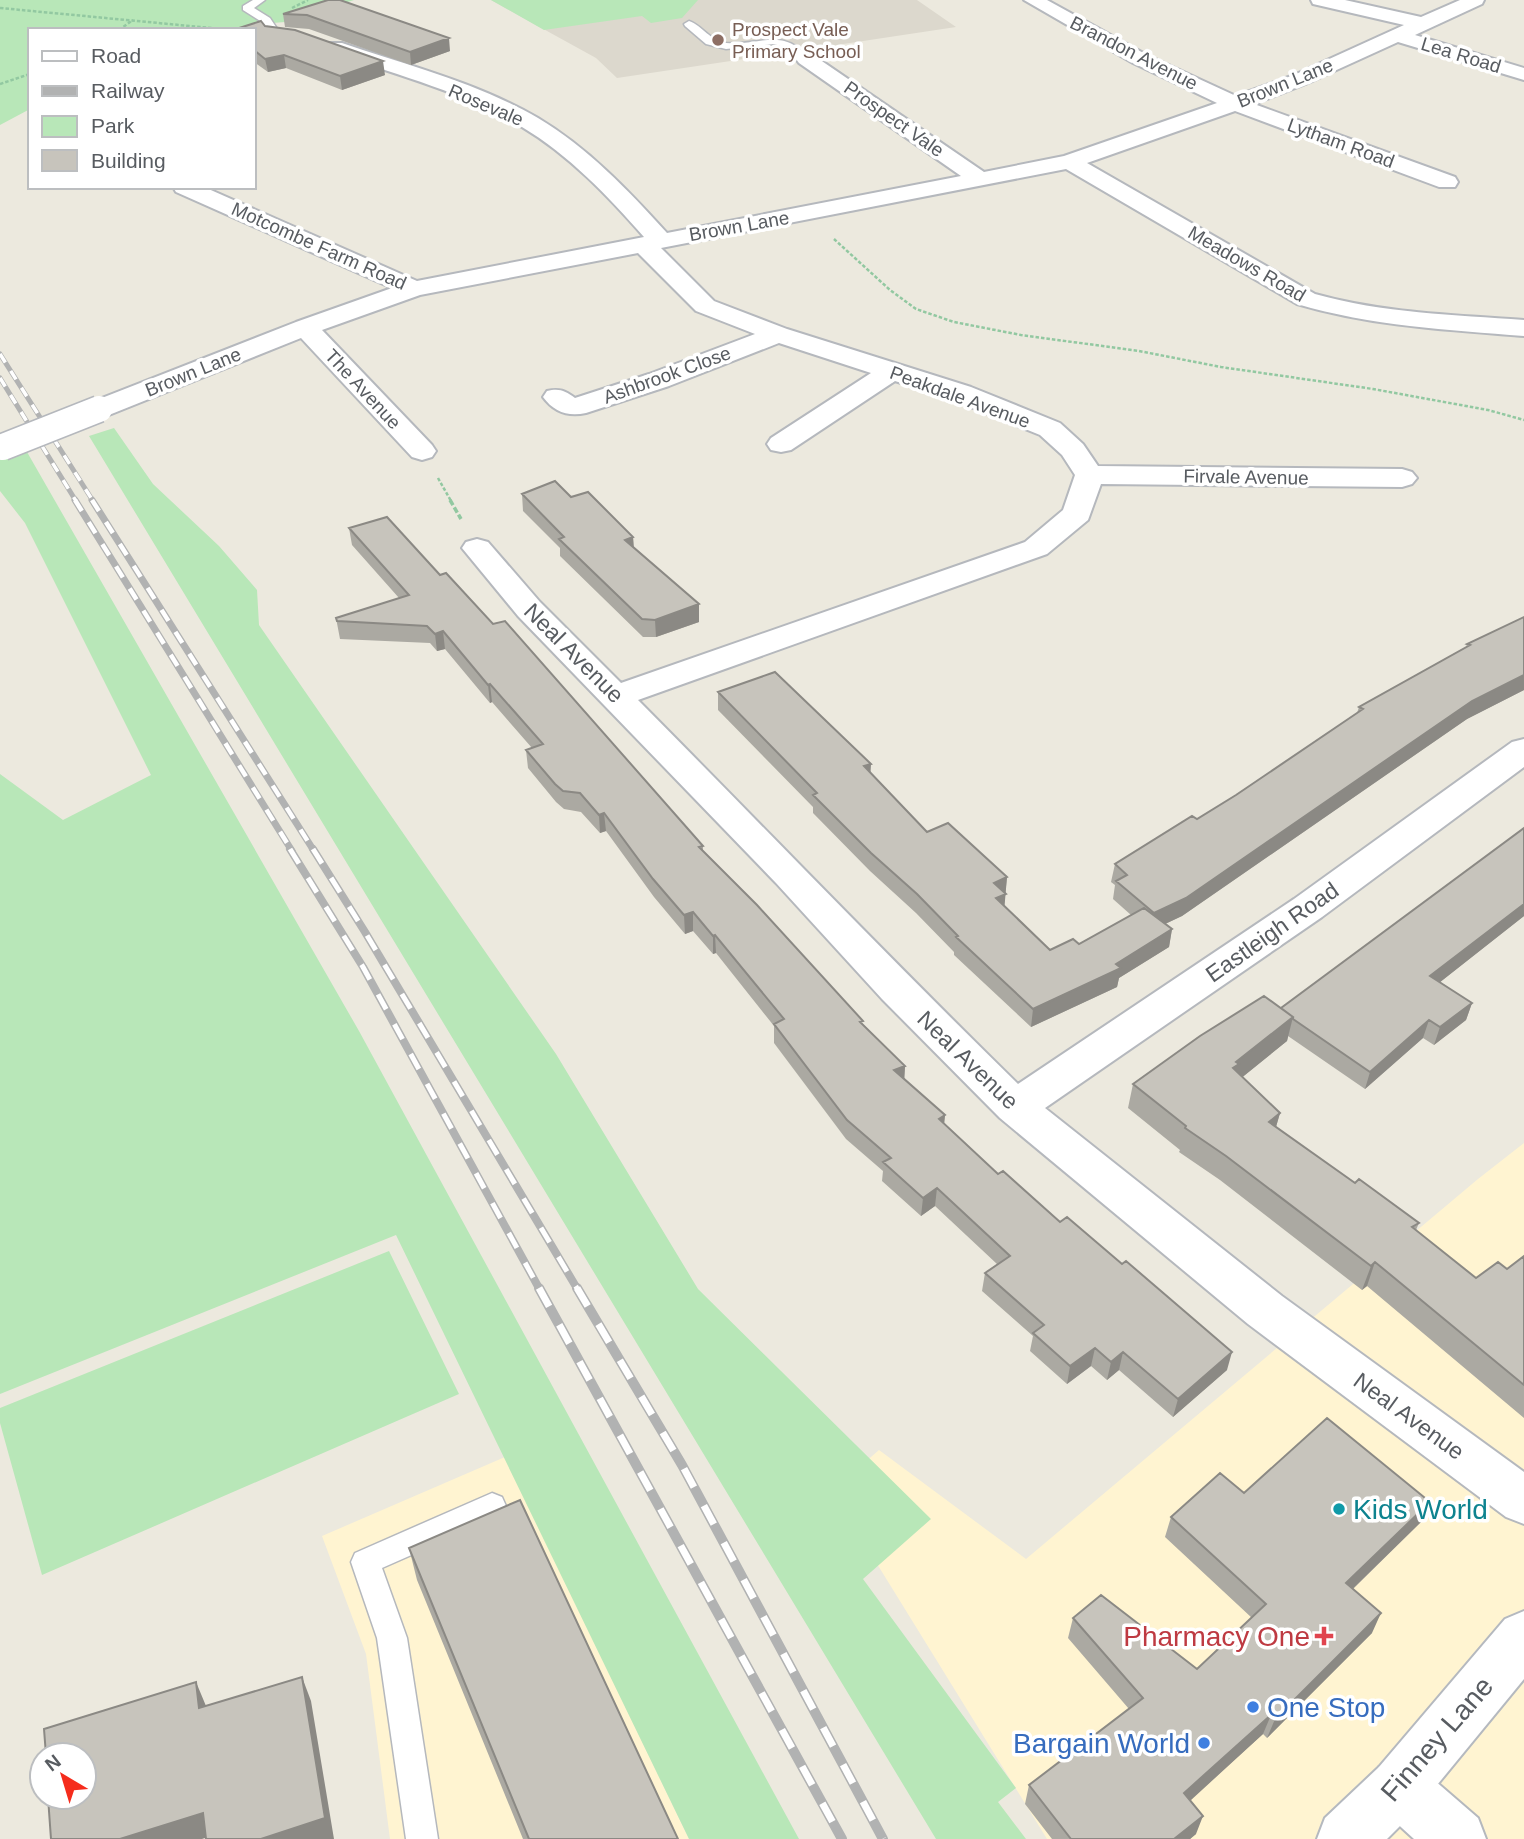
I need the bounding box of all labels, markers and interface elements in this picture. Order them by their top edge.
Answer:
street label: Brandon Avenue [1067,12,1201,94]
place label: Prospect Vale Primary School [732,19,861,62]
legend [28,28,256,189]
marker: Prospect Vale Primary School [710,32,726,48]
street label: Lea Road [1419,33,1503,77]
text: Road [91,44,141,67]
street label: Brown Lane [1234,54,1336,112]
street label: Prospect Vale [840,77,948,161]
text: Railway [91,79,165,102]
street label: Rosevale [445,80,527,130]
text: Park [91,114,135,137]
street label: Lytham Road [1285,114,1397,172]
text: Building [91,149,166,172]
street label: Motcombe Farm Road [228,198,410,294]
street label: Brown Lane [687,207,791,245]
street label: Meadows Road [1185,222,1309,306]
street label: Ashbrook Close [600,342,734,408]
street label: Brown Lane [142,343,244,401]
street label: The Avenue [321,345,405,433]
street label: Peakdale Avenue [887,362,1033,432]
street label: Firvale Avenue [1183,465,1309,489]
street label: Neal Avenue [519,598,629,708]
street label: Eastleigh Road [1201,877,1343,987]
street label: Neal Avenue [912,1005,1024,1115]
street label: Neal Avenue [1349,1367,1469,1465]
place label: Kids World [1353,1494,1488,1525]
marker: Kids World [1331,1501,1347,1517]
place label: Pharmacy One [1123,1621,1310,1652]
marker: Pharmacy One [1316,1628,1332,1644]
street label: Finney Lane [1375,1671,1499,1807]
place label: One Stop [1267,1692,1385,1723]
marker: One Stop [1245,1699,1261,1715]
place label: Bargain World [1013,1728,1190,1759]
marker: Bargain World [1196,1735,1212,1751]
north arrow [28,1741,98,1811]
text: N [41,1750,65,1775]

